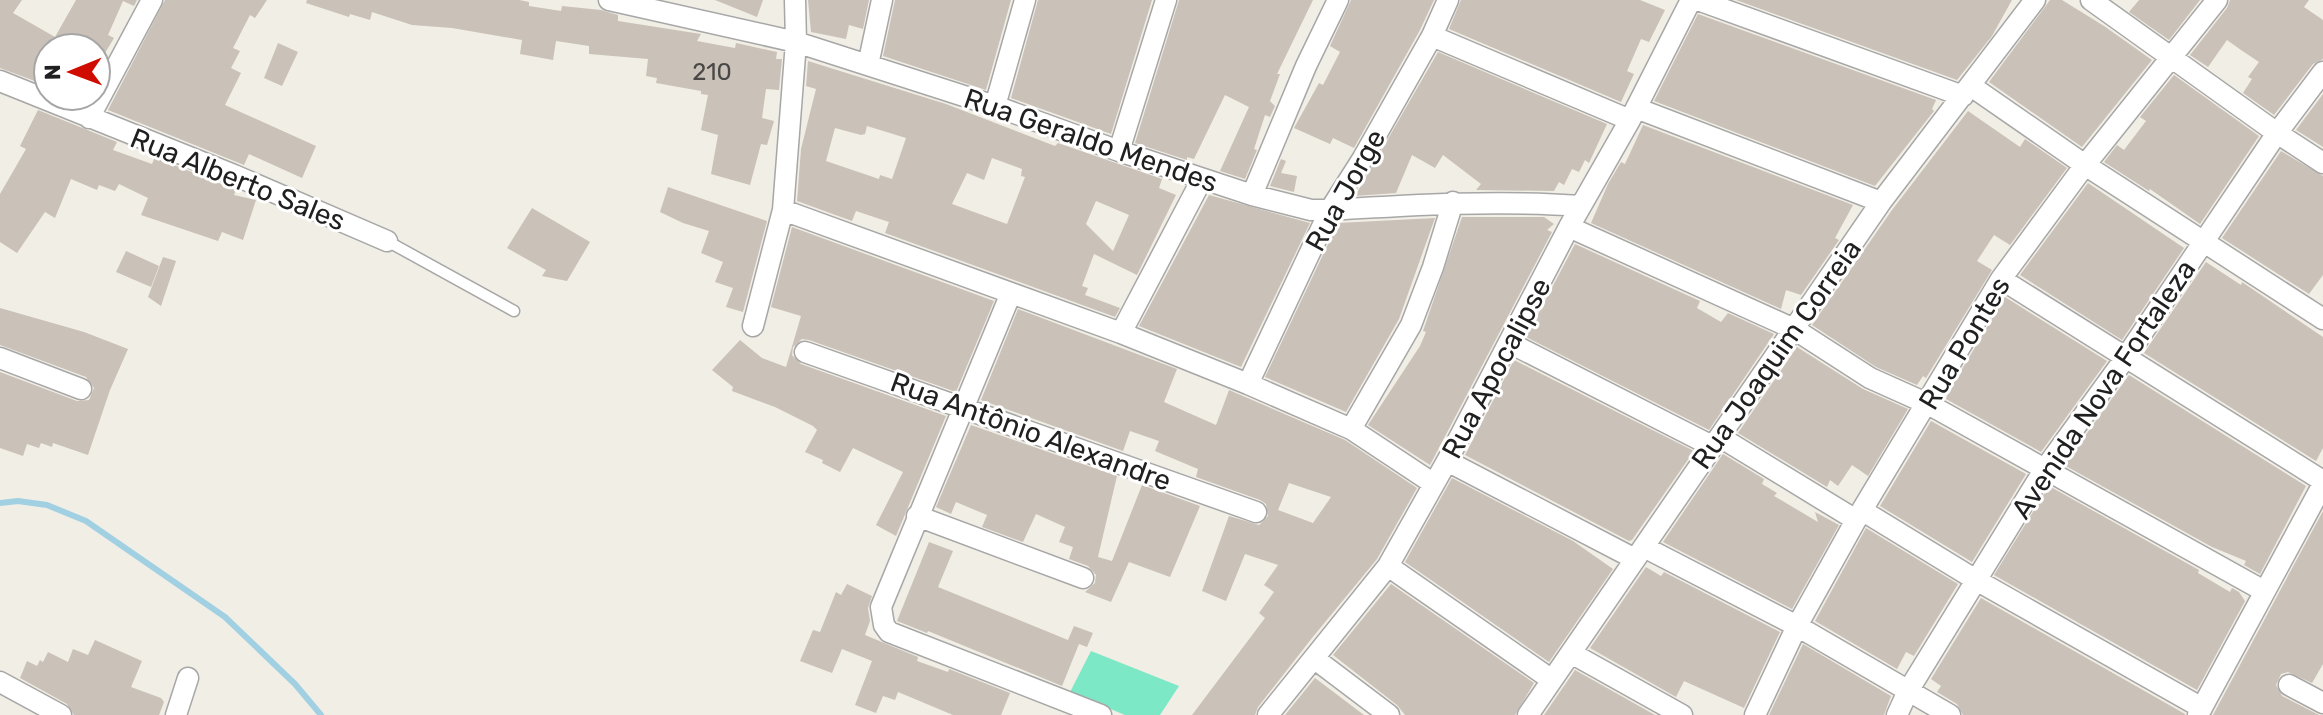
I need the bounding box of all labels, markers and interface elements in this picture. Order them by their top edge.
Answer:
north arrow [32,32,112,112]
house number: 210 [692,58,732,86]
text: N [39,64,66,80]
street label: Rua Geraldo Mendes [960,82,1222,199]
street label: Rua Alberto Sales [126,121,350,238]
street label: Rua Jorge [1299,124,1392,257]
street label: Rua Joaquim Correia [1685,233,1868,475]
street label: Avenida Nova Fortaleza [2004,254,2202,525]
street label: Rua Pontes [1912,271,2017,416]
street label: Rua Apocalipse [1435,272,1558,464]
street label: Rua Antônio Alexandre [886,365,1176,498]

